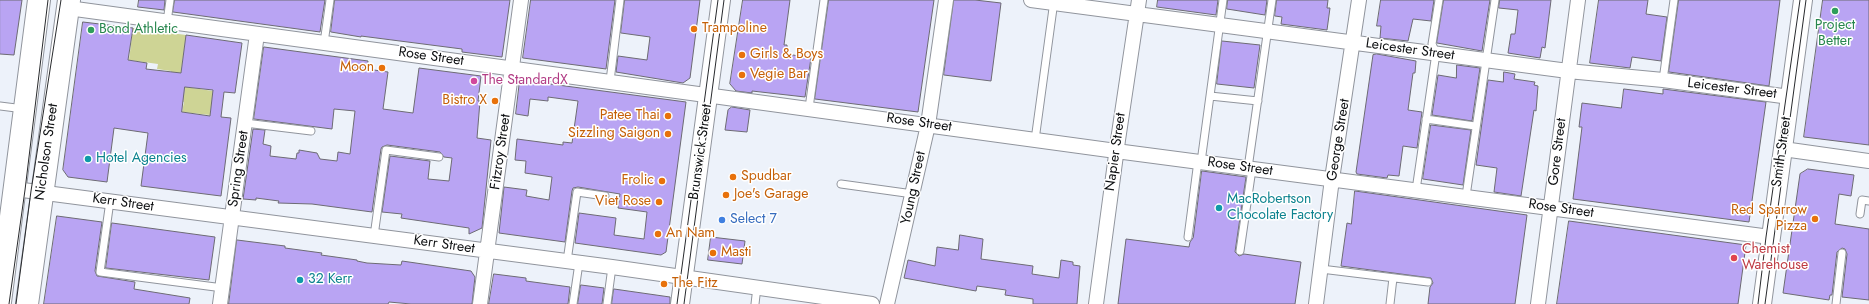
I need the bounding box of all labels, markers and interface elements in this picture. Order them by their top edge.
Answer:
marker: Project Better [1830,6,1840,16]
place label: Project Better [1815,18,1855,50]
place label: Trampoline [702,21,767,37]
place label: Bond Athletic [99,22,178,38]
marker: Trampoline [689,24,699,34]
marker: Bond Athletic [86,25,96,35]
street label: Leicester Street [1364,35,1456,65]
street label: Rose Street [397,44,465,70]
place label: Girls & Boys [750,47,823,63]
marker: Girls & Boys [737,50,747,60]
place label: Moon [340,60,374,76]
marker: Moon [377,63,387,73]
place label: Vegie Bar [750,67,808,83]
marker: Vegie Bar [737,70,747,80]
place label: The StandardX [482,73,568,89]
street label: Leicester Street [1686,75,1778,103]
marker: The StandardX [469,76,479,86]
place label: Bistro X [442,93,487,109]
marker: Bistro X [490,96,500,106]
street label: George Street [1324,98,1354,182]
street label: Nicholson Street [32,102,62,202]
street label: Brunswick Street [686,103,716,201]
place label: Patee Thai [600,108,660,124]
street label: Rose Street [885,110,953,136]
marker: Patee Thai [663,111,673,121]
street label: Napier Street [1102,112,1130,192]
street label: Fitzroy Street [487,113,515,191]
street label: Smith Street [1769,116,1795,188]
street label: Gore Street [1546,117,1570,187]
place label: Sizzling Saigon [568,126,660,142]
marker: Sizzling Saigon [663,129,673,139]
street label: Spring Street [225,130,253,208]
street label: Young Street [898,150,930,226]
place label: Hotel Agencies [96,151,187,167]
marker: Hotel Agencies [83,154,93,164]
street label: Rose Street [1206,154,1274,180]
place label: Spudbar [741,169,791,185]
marker: Spudbar [728,172,738,182]
place label: Frolic [621,173,654,189]
marker: Frolic [657,176,667,186]
place label: Joe's Garage [734,187,809,203]
street label: Kerr Street [91,190,155,216]
marker: Joe's Garage [721,190,731,200]
place label: MacRobertson Chocolate Factory [1227,192,1333,224]
place label: Viet Rose [595,194,651,210]
street label: Rose Street [1527,196,1595,222]
marker: Viet Rose [654,197,664,207]
marker: MacRobertson Chocolate Factory [1214,203,1224,213]
place label: Red Sparrow Pizza [1731,203,1807,236]
place label: Select 7 [730,212,777,228]
marker: Red Sparrow Pizza [1810,214,1820,224]
marker: Select 7 [717,215,727,225]
place label: An Nam [666,226,715,242]
marker: An Nam [653,229,663,239]
street label: Kerr Street [412,232,476,258]
place label: Chemist Warehouse [1742,242,1808,274]
place label: Masti [721,245,752,261]
marker: Masti [708,248,718,258]
marker: Chemist Warehouse [1729,253,1739,263]
place label: 32 Kerr [308,272,352,288]
marker: 32 Kerr [295,275,305,285]
place label: The Fitz [672,276,718,292]
marker: The Fitz [659,279,669,289]

